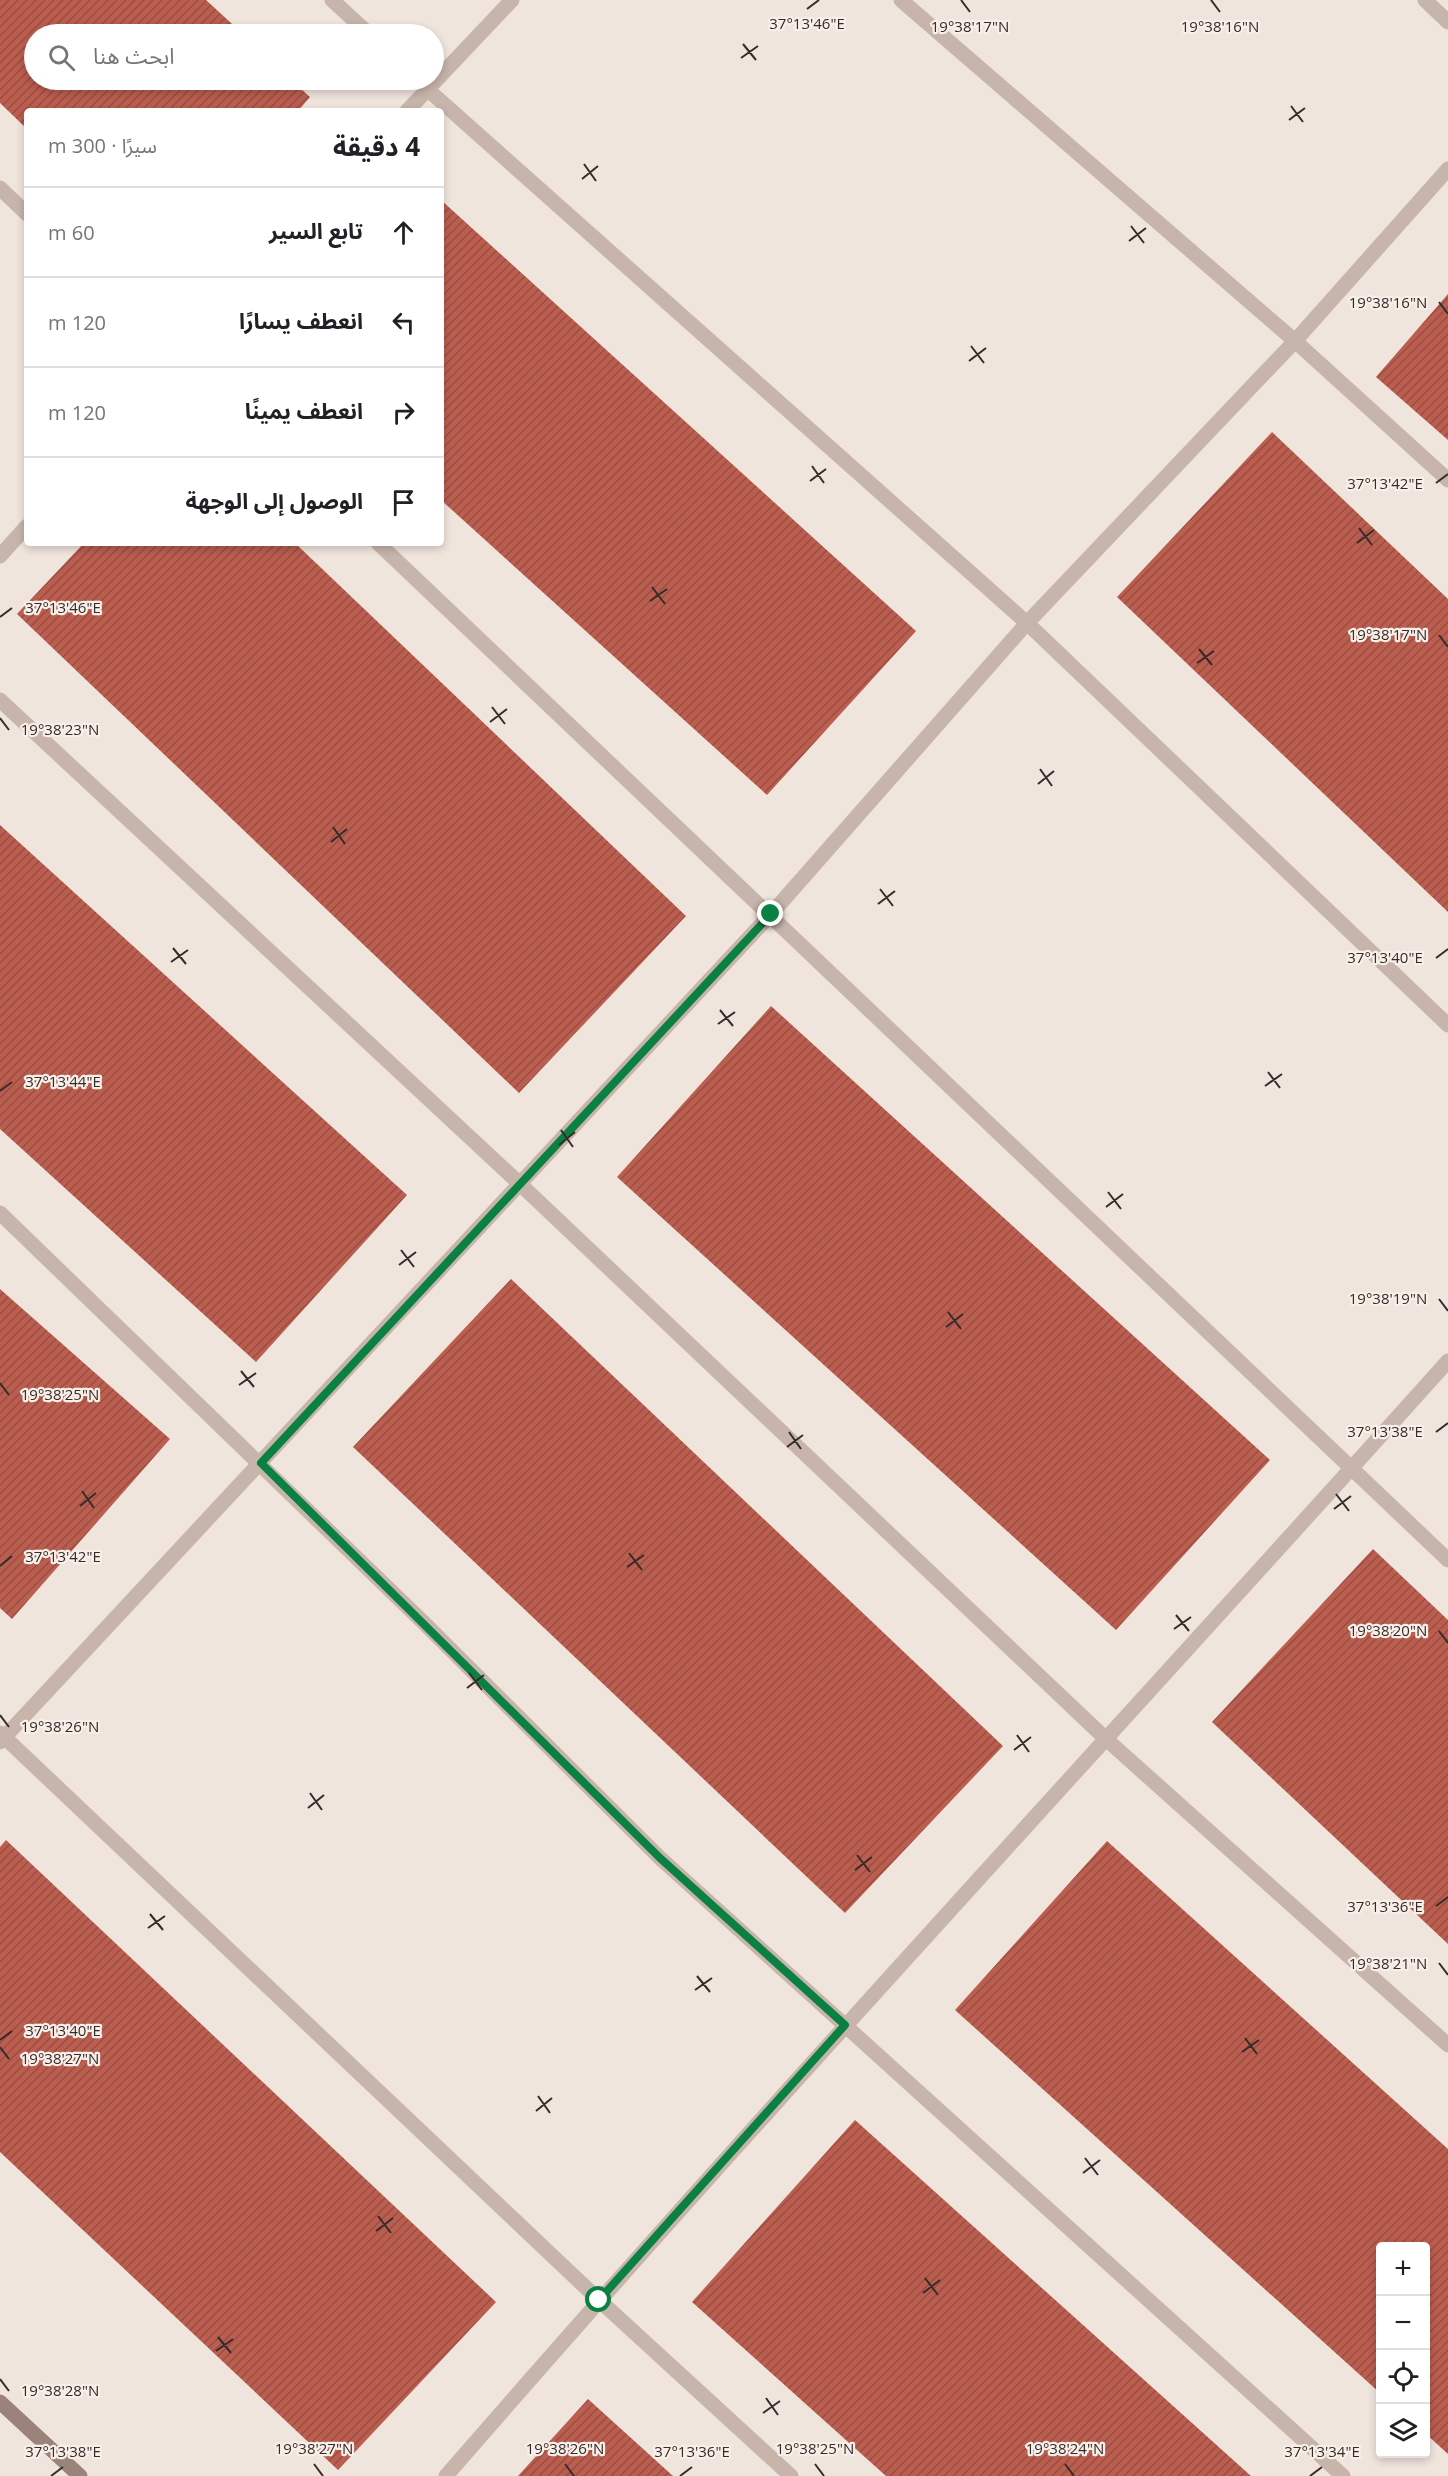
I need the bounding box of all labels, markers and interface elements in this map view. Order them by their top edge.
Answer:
text: 37°13'46"E [769,13,845,33]
text: 19°38'17"N [931,16,1009,36]
text: 19°38'16"N [1181,16,1259,36]
search box [24,24,444,90]
text: ابحث هنا [93,40,175,70]
icon: search [45,41,78,74]
text: 4 دقيقة [333,128,420,164]
text: سيرًا · 300 m [48,132,157,159]
text: تابع السير [269,215,363,245]
icon: ahead [387,216,420,249]
text: 60 m [48,219,95,246]
text: 19°38'16"N [1349,292,1427,312]
text: انعطف يسارًا [239,305,363,335]
icon: left [387,306,420,339]
text: 120 m [48,309,106,336]
text: انعطف يمينًا [245,395,363,425]
icon: right [387,396,420,429]
text: 120 m [48,399,106,426]
text: 37°13'42"E [1347,473,1423,493]
text: الوصول إلى الوجهة [185,485,363,515]
icon: arrive [387,486,420,519]
text: 37°13'46"E [25,597,101,617]
text: 19°38'17"N [1349,624,1427,644]
text: 19°38'23"N [21,719,99,739]
route end [757,900,783,926]
text: 37°13'40"E [1347,947,1423,967]
text: 37°13'44"E [25,1071,101,1091]
text: 19°38'19"N [1349,1288,1427,1308]
text: 19°38'25"N [21,1384,99,1404]
text: 37°13'38"E [1347,1421,1423,1441]
text: 37°13'42"E [25,1546,101,1566]
text: 19°38'20"N [1349,1620,1427,1640]
text: 19°38'26"N [21,1716,99,1736]
text: 37°13'36"E [1347,1896,1423,1916]
text: 19°38'21"N [1349,1953,1427,1973]
text: 37°13'40"E [25,2020,101,2040]
text: 19°38'27"N [21,2048,99,2068]
map controls [1376,2242,1430,2458]
button: + [1376,2242,1430,2296]
route start [585,2286,611,2312]
button: − [1376,2296,1430,2350]
button: locate [1376,2350,1430,2404]
text: 19°38'28"N [21,2380,99,2400]
button: layers [1376,2404,1430,2458]
text: 19°38'27"N [275,2438,353,2458]
text: 19°38'26"N [526,2438,604,2458]
text: 19°38'25"N [776,2438,854,2458]
text: 19°38'24"N [1026,2438,1104,2458]
text: 37°13'38"E [25,2441,101,2461]
text: 37°13'36"E [654,2441,730,2461]
text: 37°13'34"E [1284,2441,1360,2461]

